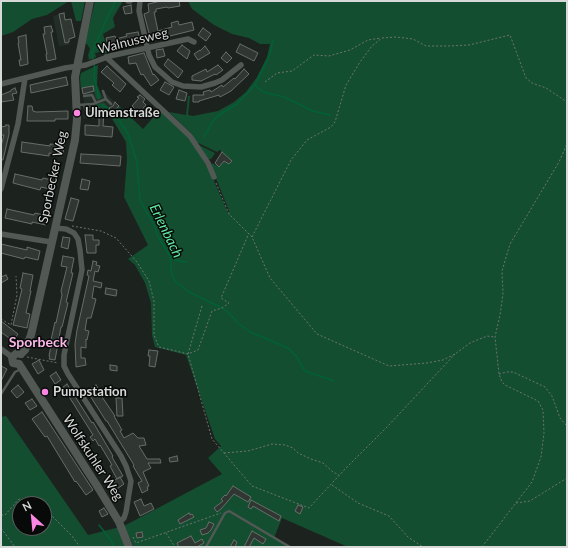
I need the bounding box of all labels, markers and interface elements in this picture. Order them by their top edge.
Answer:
street label: Walnussweg [96,25,170,57]
place label: Ulmenstraße [85,105,160,121]
marker: Ulmenstraße [72,108,82,118]
street label: Sporbecker Weg [36,129,70,225]
water label: Erlenbach [146,201,186,261]
district label: Sporbeck [9,334,67,350]
place label: Pumpstation [53,384,127,400]
marker: Pumpstation [40,387,50,397]
street label: Wolfskuhler Weg [60,412,126,504]
north arrow [12,496,52,536]
text: N [20,498,34,513]

